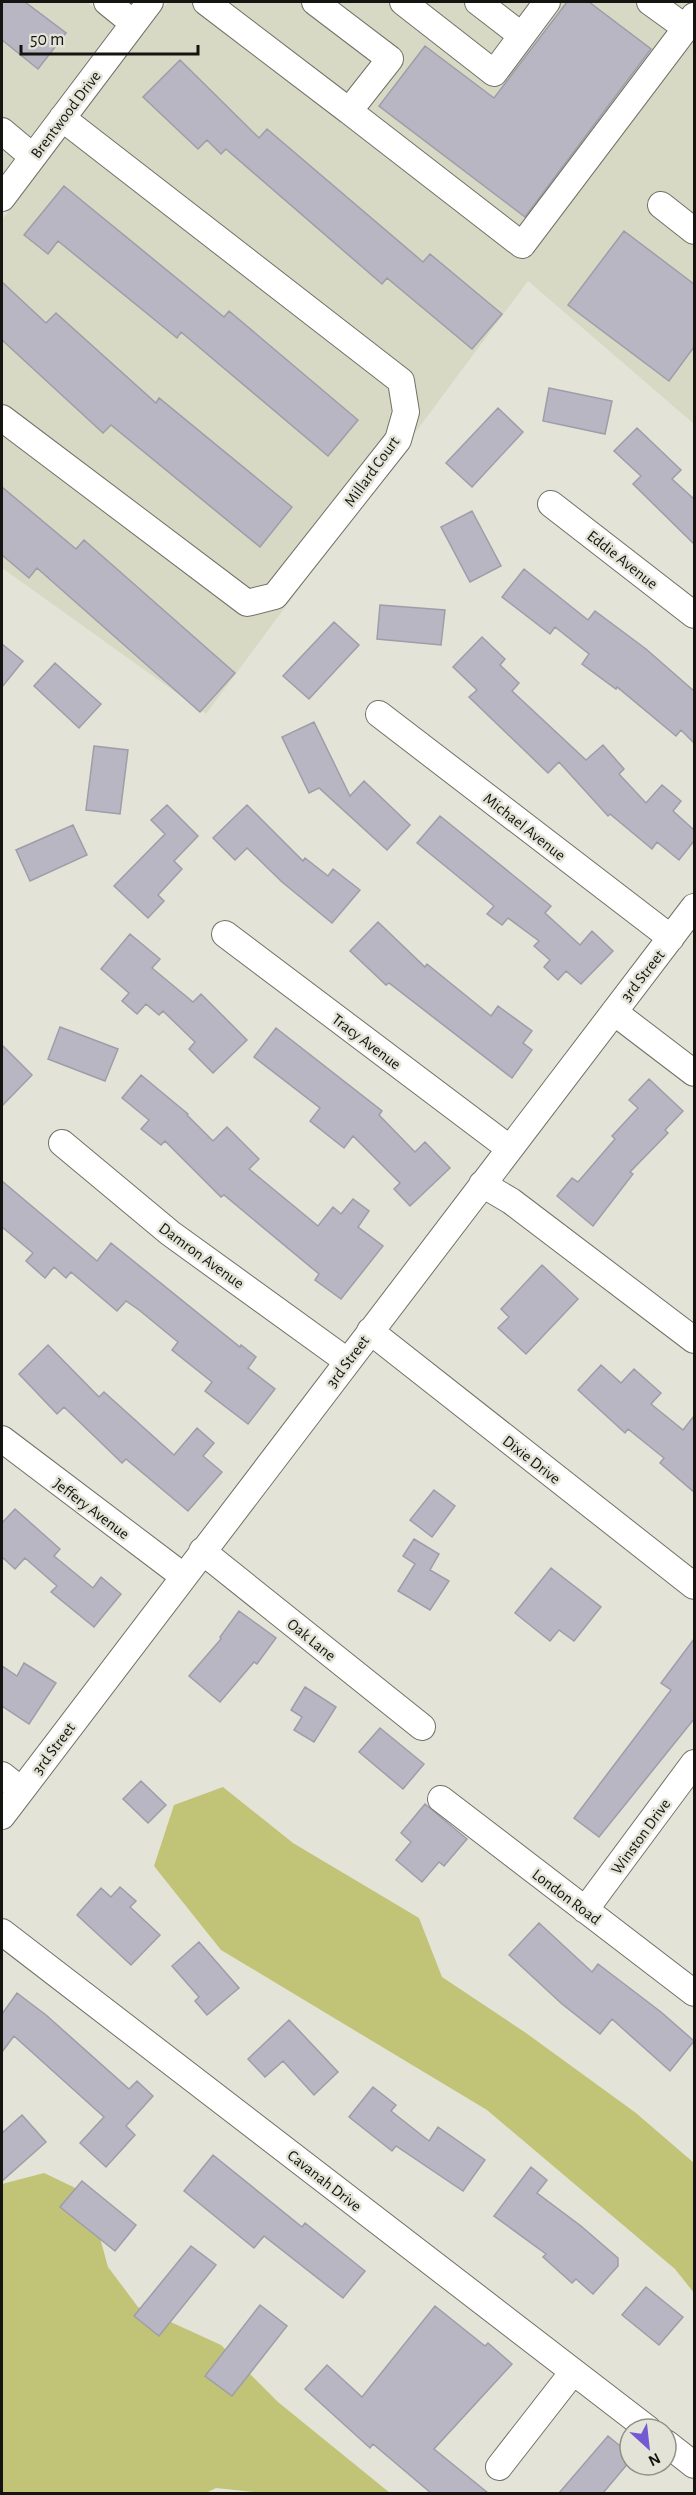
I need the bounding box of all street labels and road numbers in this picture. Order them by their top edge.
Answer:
street label: Brentwood Drive [28,68,104,161]
street label: Millard Court [341,434,402,509]
street label: Eddie Avenue [584,528,661,592]
street label: Michael Avenue [480,790,568,864]
street label: 3rd Street [618,947,668,1004]
street label: Tracy Avenue [328,1011,404,1074]
street label: Damron Avenue [156,1220,247,1292]
street label: 3rd Street [323,1333,372,1391]
street label: Dixie Drive [500,1432,563,1487]
street label: Jeffery Avenue [50,1475,132,1543]
street label: Oak Lane [284,1616,339,1664]
street label: 3rd Street [29,1720,78,1778]
street label: Winston Drive [608,1796,673,1877]
street label: London Road [529,1866,604,1928]
street label: Cavanah Drive [284,2147,364,2215]

